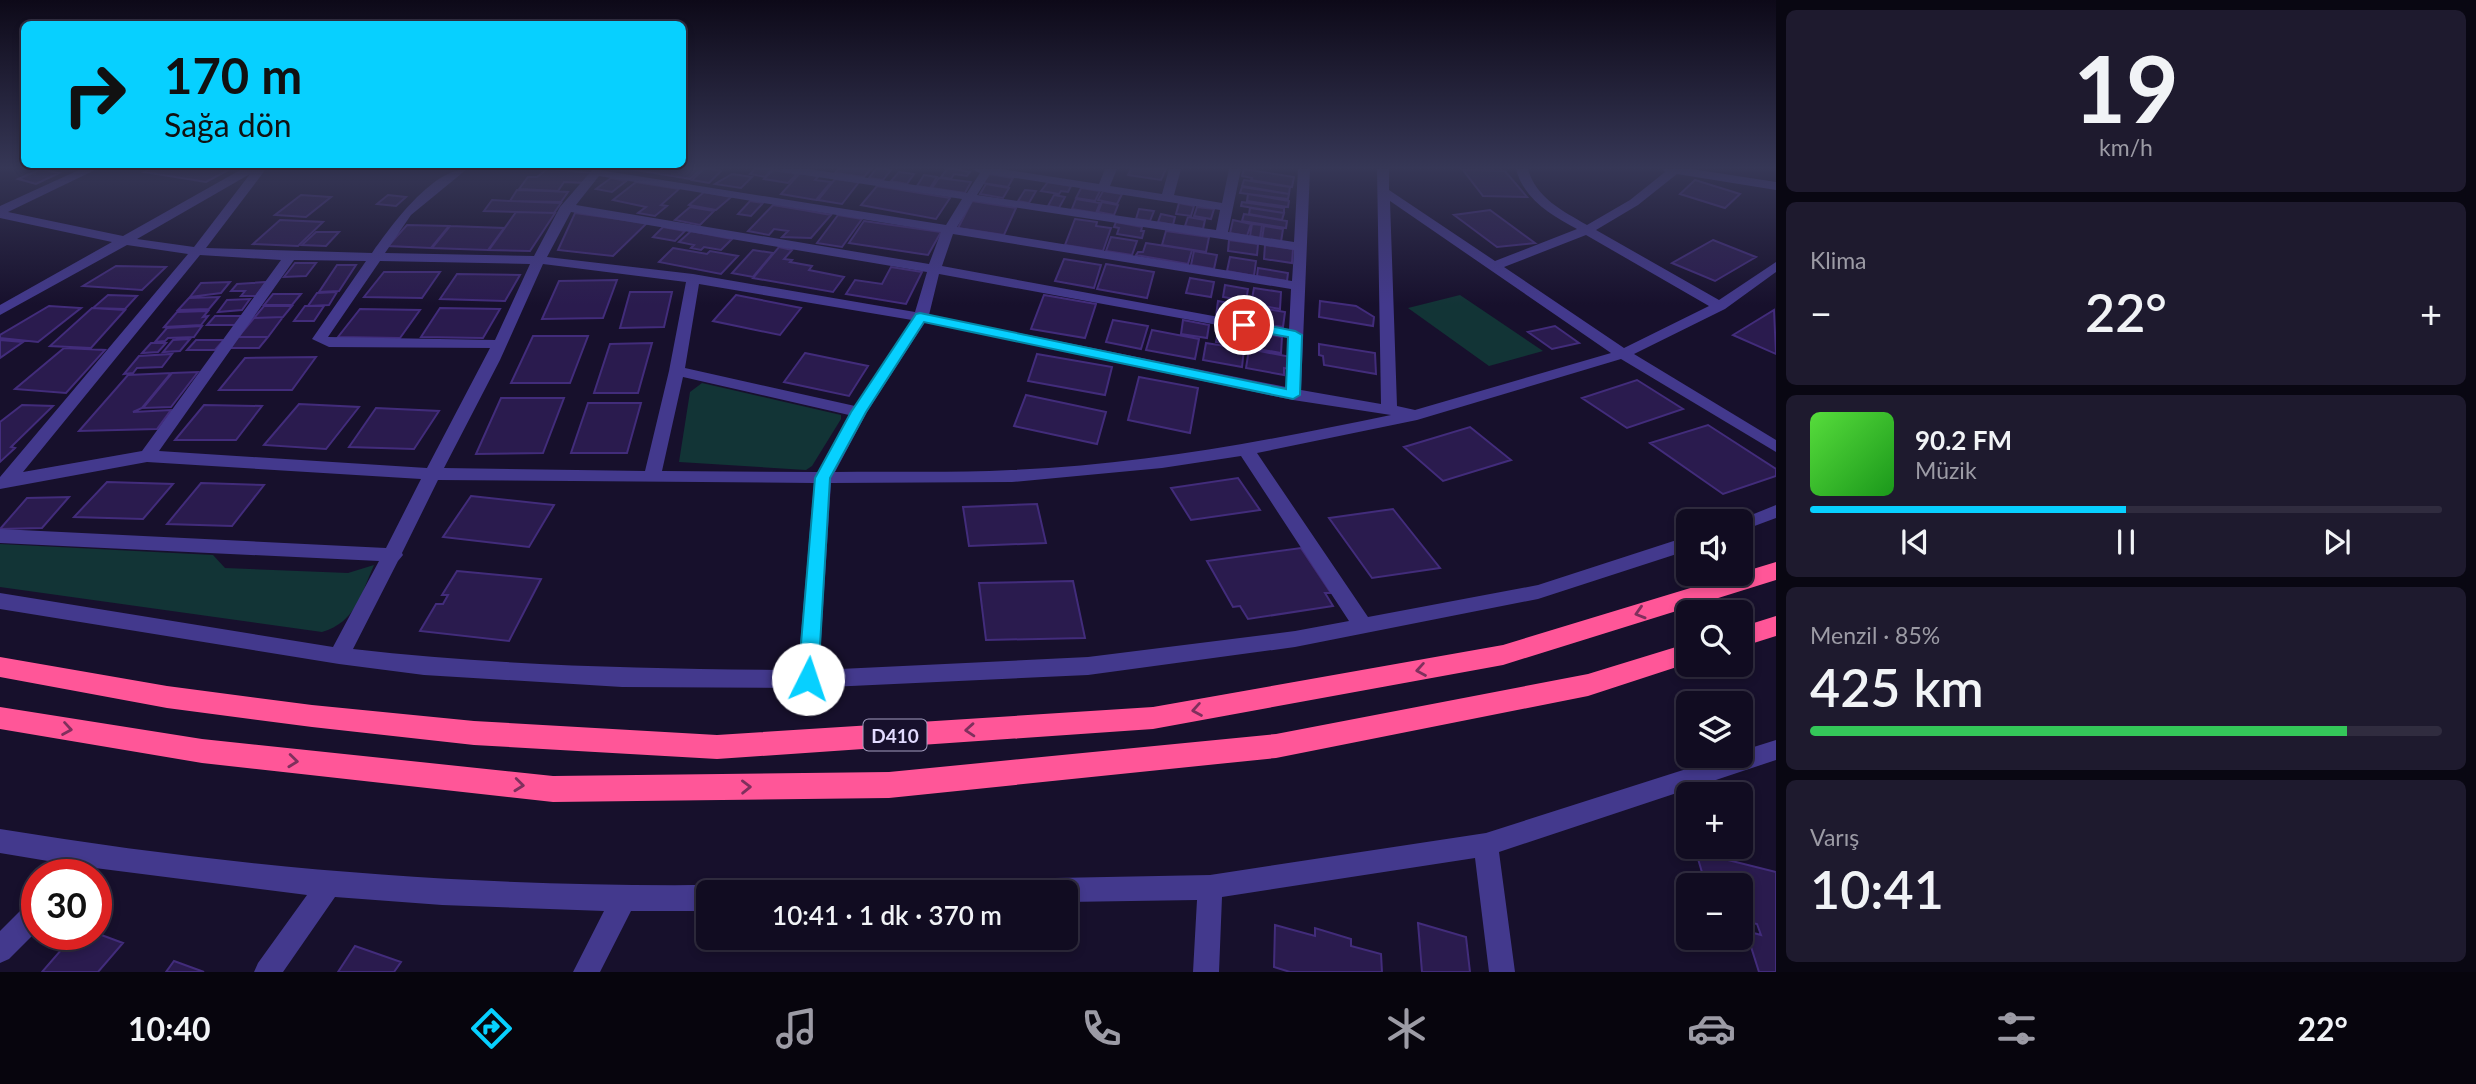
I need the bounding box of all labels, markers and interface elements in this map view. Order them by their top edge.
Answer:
text: 19 [2073,33,2179,142]
text: 170 m [164,46,302,104]
icon: right [49,49,140,140]
text: Sağa dön [164,105,292,144]
text: km/h [2099,133,2153,161]
text: Klima [1810,246,1867,274]
text: 22° [2085,281,2167,343]
text: − [1810,290,1832,336]
text: + [2420,290,2442,336]
pin [1214,295,1274,355]
icon: arrive [1225,306,1263,344]
text: 90.2 FM [1915,424,2012,456]
text: Müzik [1915,456,1977,484]
map controls [1676,509,1753,950]
button: sound [1676,509,1753,586]
icon: previous [1896,523,1934,561]
icon: pause [2107,523,2145,561]
icon: next [2318,523,2356,561]
button: search [1676,600,1753,677]
one-way arrow [1635,604,1647,619]
text: Menzil · 85% [1810,621,1940,649]
position arrow [771,642,845,716]
text: 425 km [1810,656,1984,718]
one-way arrow [1415,662,1427,677]
button: layers [1676,691,1753,768]
one-way arrow [1191,702,1203,717]
road number: D410 [864,720,926,750]
one-way arrow [61,721,73,736]
one-way arrow [964,722,975,737]
one-way arrow [287,753,298,768]
one-way arrow [513,778,525,793]
one-way arrow [741,779,752,795]
button: + [1676,782,1753,859]
text: Varış [1810,823,1859,851]
text: 10:41 [1810,858,1944,920]
speed limit sign: 30 [21,859,112,950]
button: − [1676,873,1753,950]
text: 10:41 · 1 dk · 370 m [772,899,1002,931]
icon: directions [467,1004,516,1053]
icon: music [772,1004,821,1053]
icon: phone [1077,1004,1126,1053]
icon: climate [1382,1004,1431,1053]
icon: car [1687,1004,1736,1053]
icon: filters [1992,1004,2041,1053]
text: 10:40 [128,1009,211,1048]
text: 22° [2297,1009,2348,1048]

